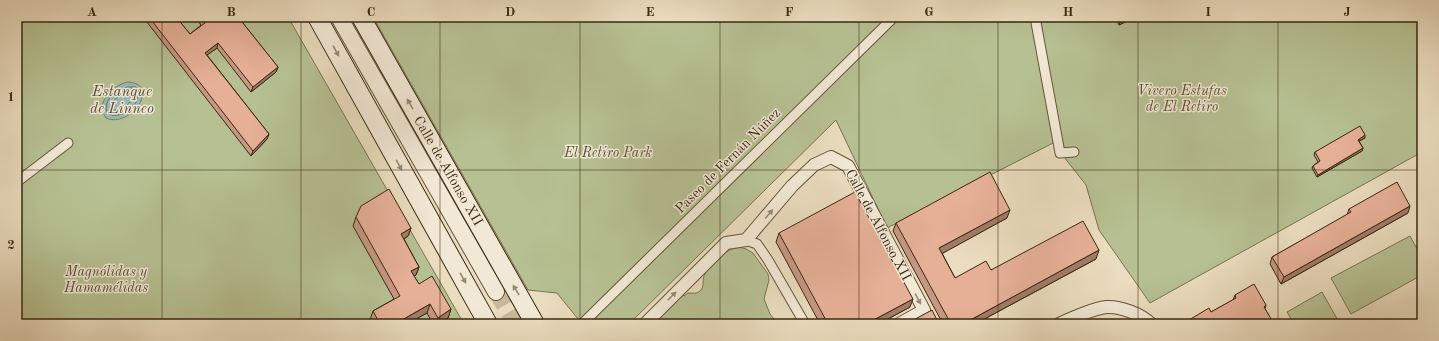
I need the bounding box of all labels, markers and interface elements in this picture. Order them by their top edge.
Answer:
text: A [87,6,97,19]
text: B [226,6,236,19]
text: C [367,6,375,19]
text: D [505,6,515,19]
text: E [646,6,655,19]
text: F [785,6,794,19]
text: G [924,6,934,19]
text: H [1063,6,1074,19]
text: I [1205,6,1211,19]
text: J [1343,6,1351,19]
one-way arrow [333,45,339,57]
park label: Vivero Estufas de El Retiro [1137,84,1227,114]
water label: Estanque de Linneo [90,85,154,117]
text: 1 [7,91,15,104]
one-way arrow [407,98,413,110]
street label: Paseo de Fernán Núñez [673,106,783,216]
street label: Calle de Alfonso XII [411,114,485,228]
park label: El Retiro Park [563,146,652,160]
one-way arrow [396,159,403,170]
street label: Calle de Alfonso XII [843,167,913,283]
one-way arrow [764,209,773,220]
text: 2 [7,239,15,252]
park label: Magnólidas y Hamamélidas [63,265,148,295]
one-way arrow [459,272,466,284]
one-way arrow [512,284,519,296]
one-way arrow [667,291,677,301]
one-way arrow [915,293,921,305]

